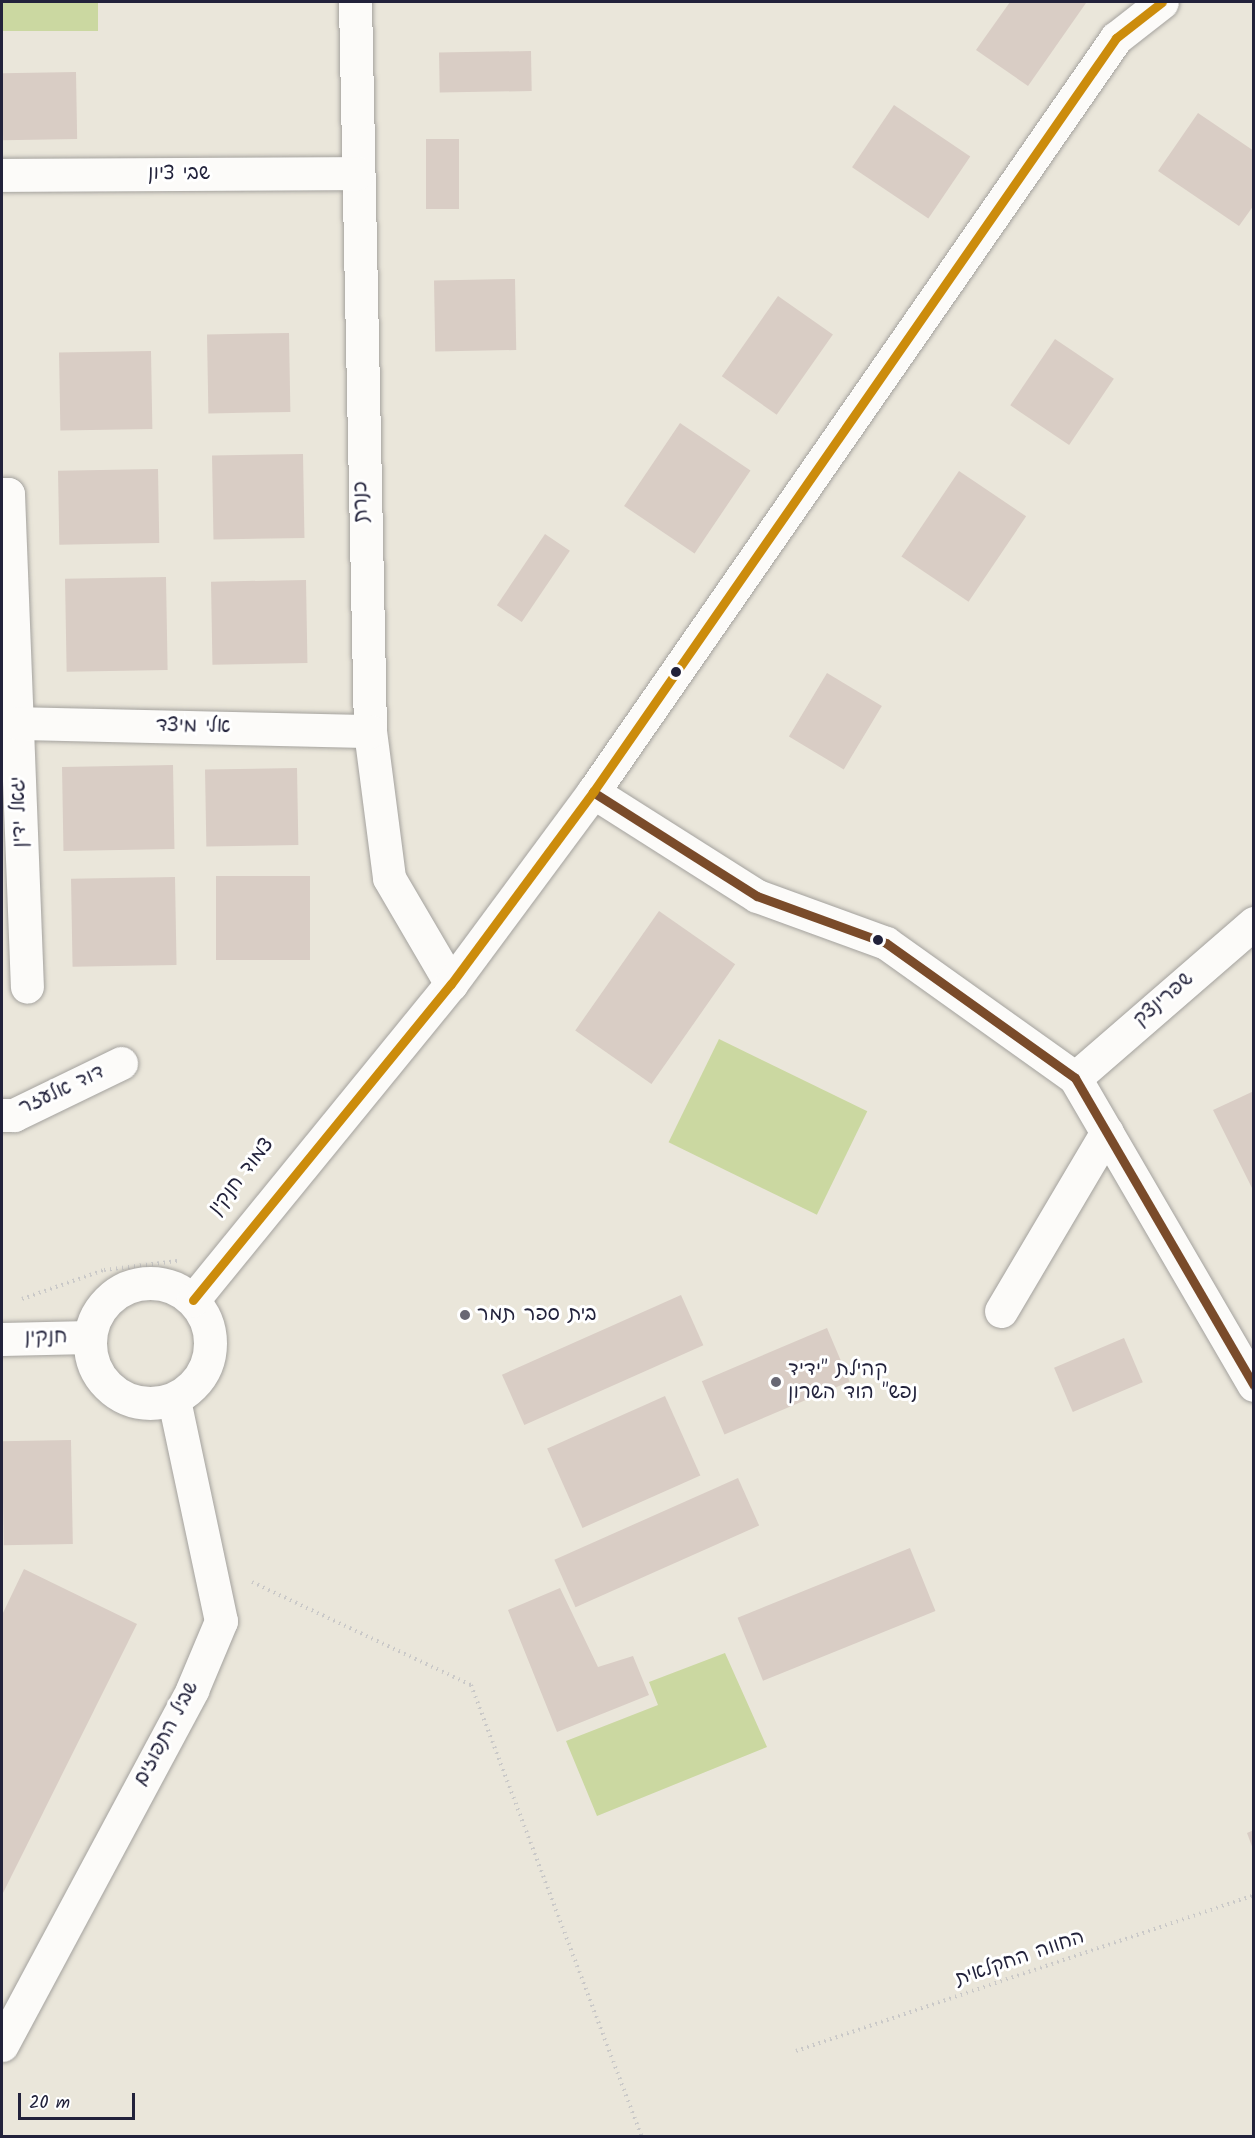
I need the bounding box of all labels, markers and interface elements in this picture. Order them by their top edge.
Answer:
street label: שבי ציון [148,162,210,186]
street label: כנרת [350,481,374,523]
unlabelled marker [670,666,682,678]
street label: אלי מיצד [156,714,230,740]
street label: יגאל ידין [7,776,33,848]
unlabelled marker [872,934,884,946]
street label: שפרינצק [1129,968,1199,1032]
street label: דוד אלעזר [16,1061,108,1121]
street label: צמוד חנקין [204,1134,280,1220]
place label: בית ספר תמר [477,1303,596,1327]
marker: בית ספר תמר [458,1308,472,1322]
street label: חנקין [24,1326,68,1350]
place label: קהילת "ידיד נפש" הוד השרון [788,1358,918,1405]
marker: קהילת "ידיד נפש" הוד השרון [769,1375,783,1389]
street label: שביל התפוזים [129,1678,205,1790]
street label: החווה החקלאית [952,1926,1088,1992]
scale bar [21,2081,138,2119]
text: 20 m [29,2089,70,2118]

